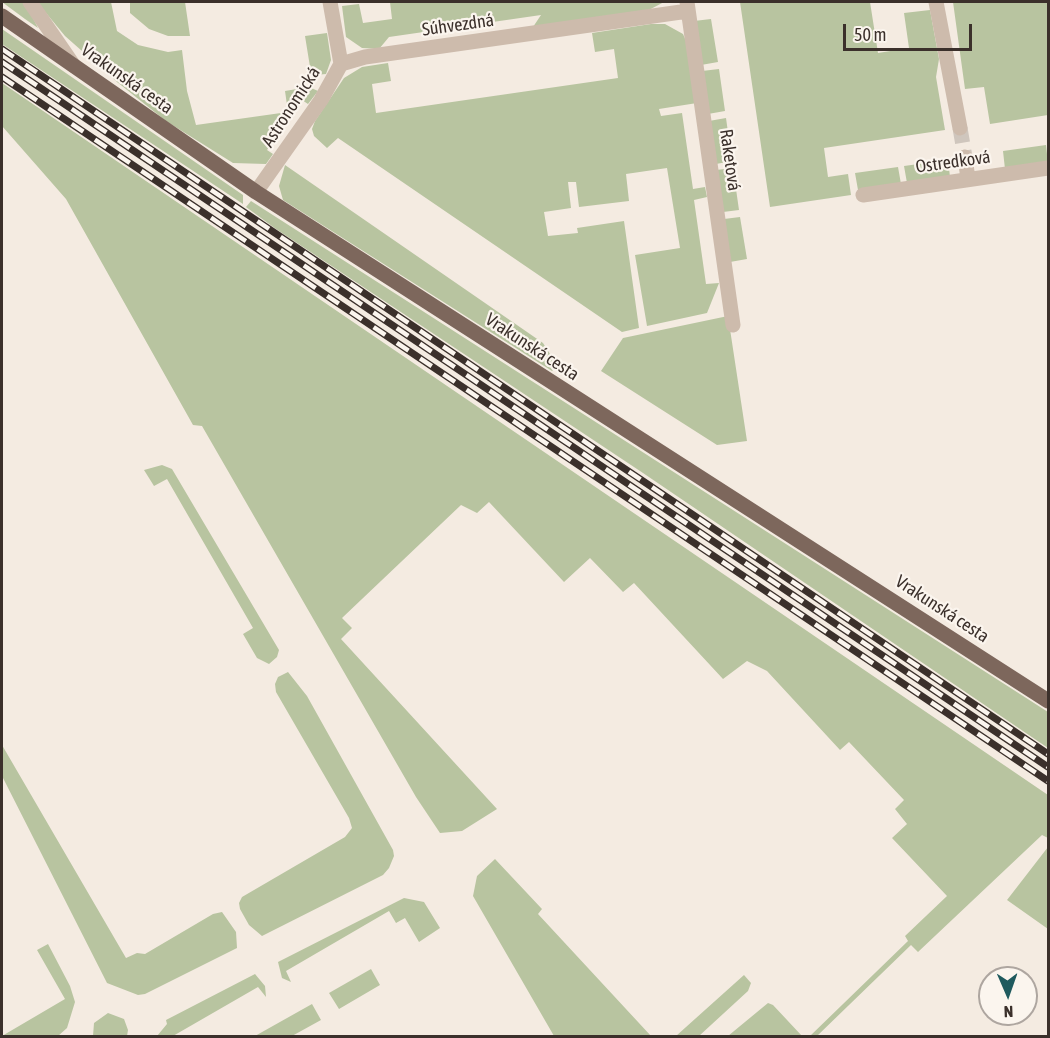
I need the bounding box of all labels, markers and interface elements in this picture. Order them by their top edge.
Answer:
street label: Súhvezdná [421,9,495,41]
scale bar [846,12,975,50]
text: 50 m [854,24,886,45]
street label: Vrakunská cesta [77,39,177,119]
street label: Astronomická [257,63,325,151]
street label: Raketová [715,128,745,192]
street label: Ostredková [914,146,992,178]
street label: Vrakunská cesta [481,309,583,385]
street label: Vrakunská cesta [891,571,993,647]
north arrow [978,966,1038,1026]
text: N [1004,1003,1014,1021]

